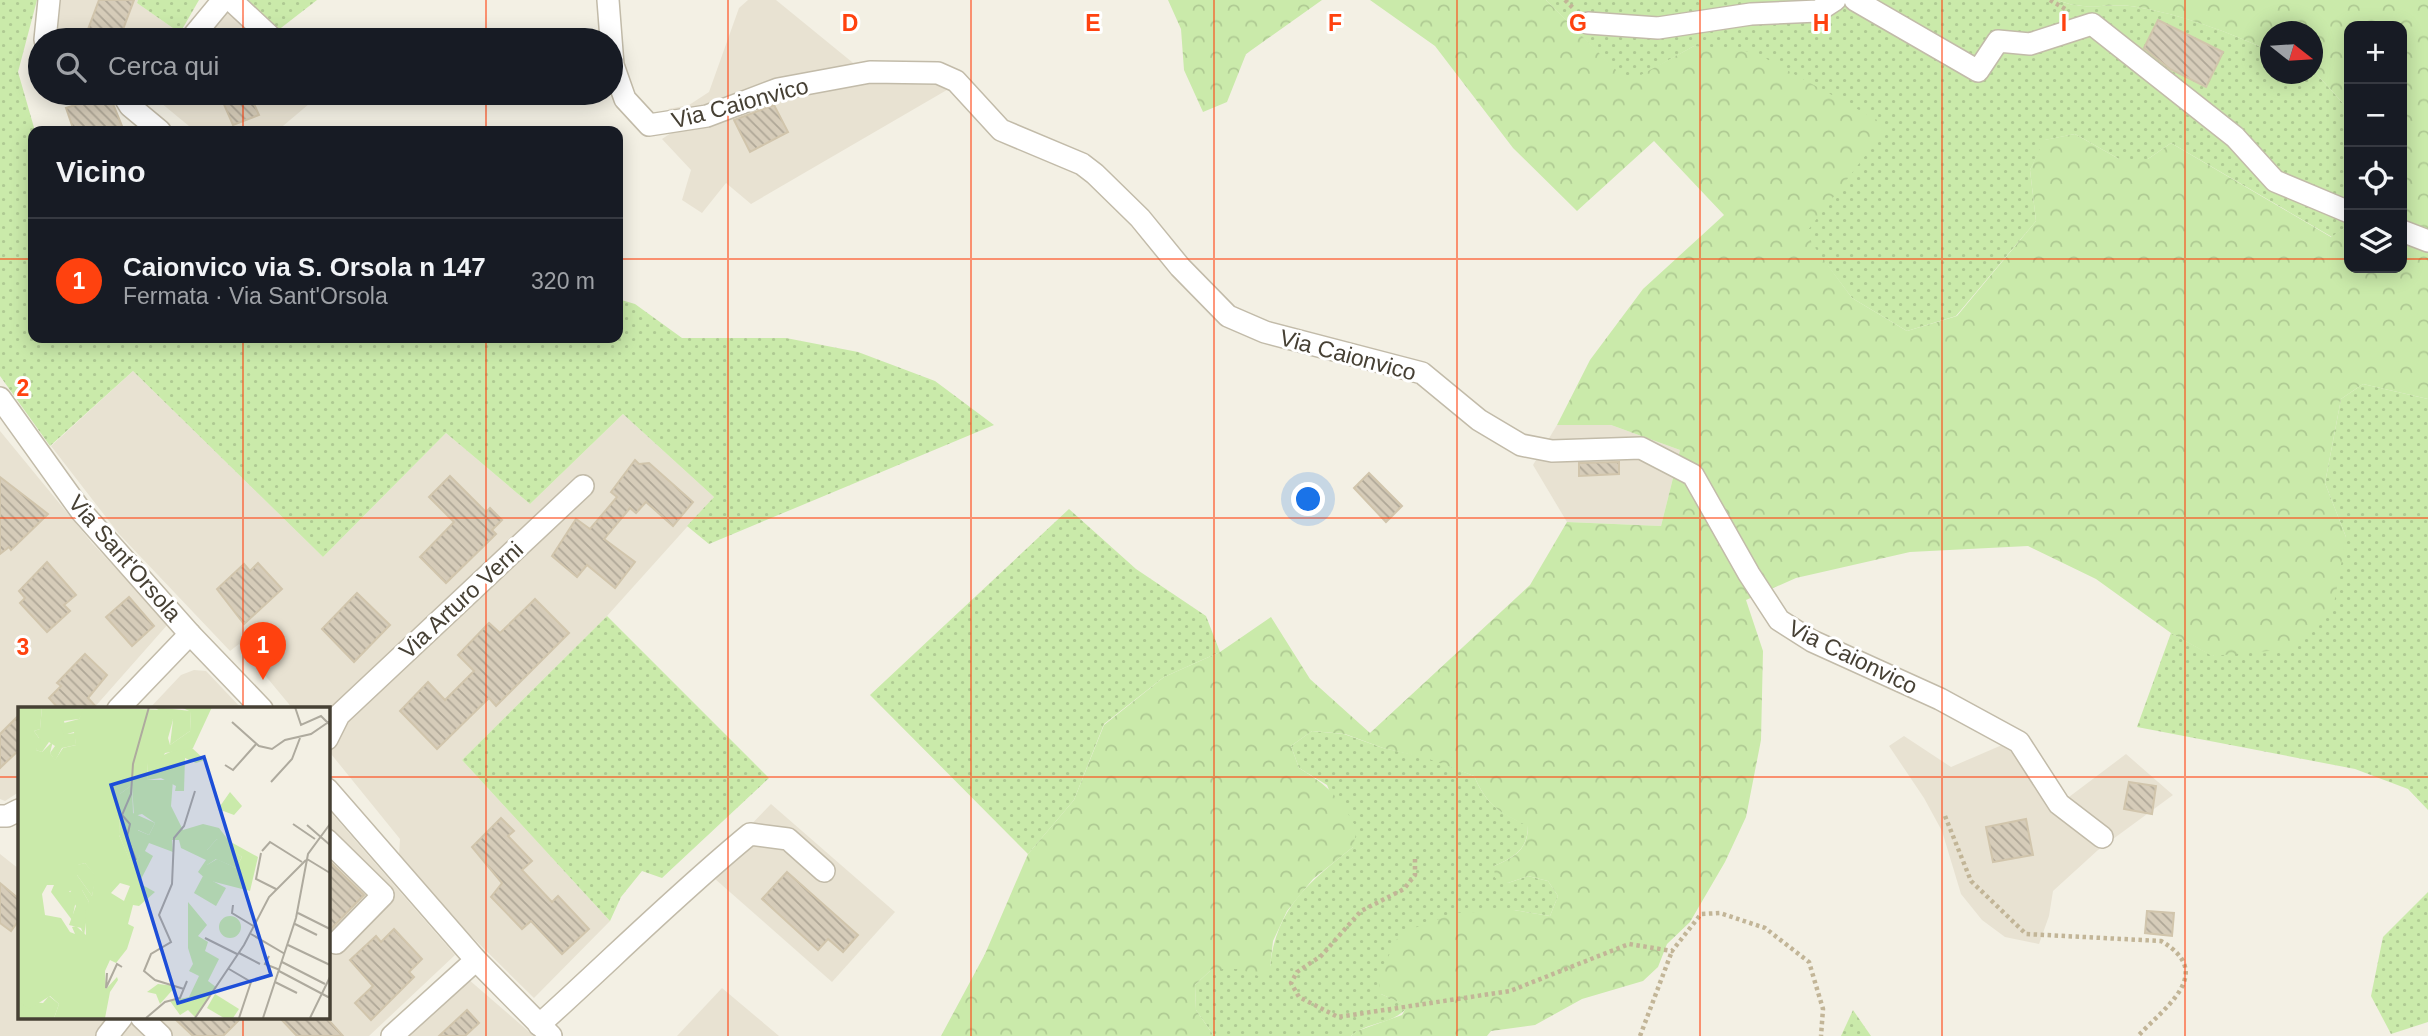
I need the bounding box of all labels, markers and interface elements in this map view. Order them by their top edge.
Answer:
text: D [842,10,858,36]
text: E [1085,10,1101,36]
text: F [1328,10,1342,36]
text: G [1569,10,1587,36]
text: H [1813,10,1829,36]
text: I [2061,10,2067,36]
north arrow [2260,21,2323,84]
map controls [2344,21,2407,273]
button: + [2344,21,2407,84]
search box [28,28,623,105]
icon: search [52,48,90,86]
text: Cerca qui [108,51,219,81]
street label: Via Caionvico [669,72,811,134]
button: − [2344,84,2407,147]
button: locate [2344,147,2407,210]
text: Vicino [56,155,145,188]
button: layers [2344,210,2407,273]
text: Caionvico via S. Orsola n 147 [123,252,486,282]
text: 1 [73,268,85,294]
text: 320 m [531,268,595,294]
text: Fermata · Via Sant'Orsola [123,283,388,309]
street label: Via Caionvico [1277,324,1419,386]
text: 2 [17,375,29,401]
your location [1291,482,1325,516]
street label: Via Sant'Orsola [63,490,187,627]
street label: Via Arturo Verni [394,536,528,664]
street label: Via Caionvico [1784,615,1922,699]
pin: 1 [240,622,286,680]
text: 3 [17,634,29,660]
inset map [18,707,329,1018]

